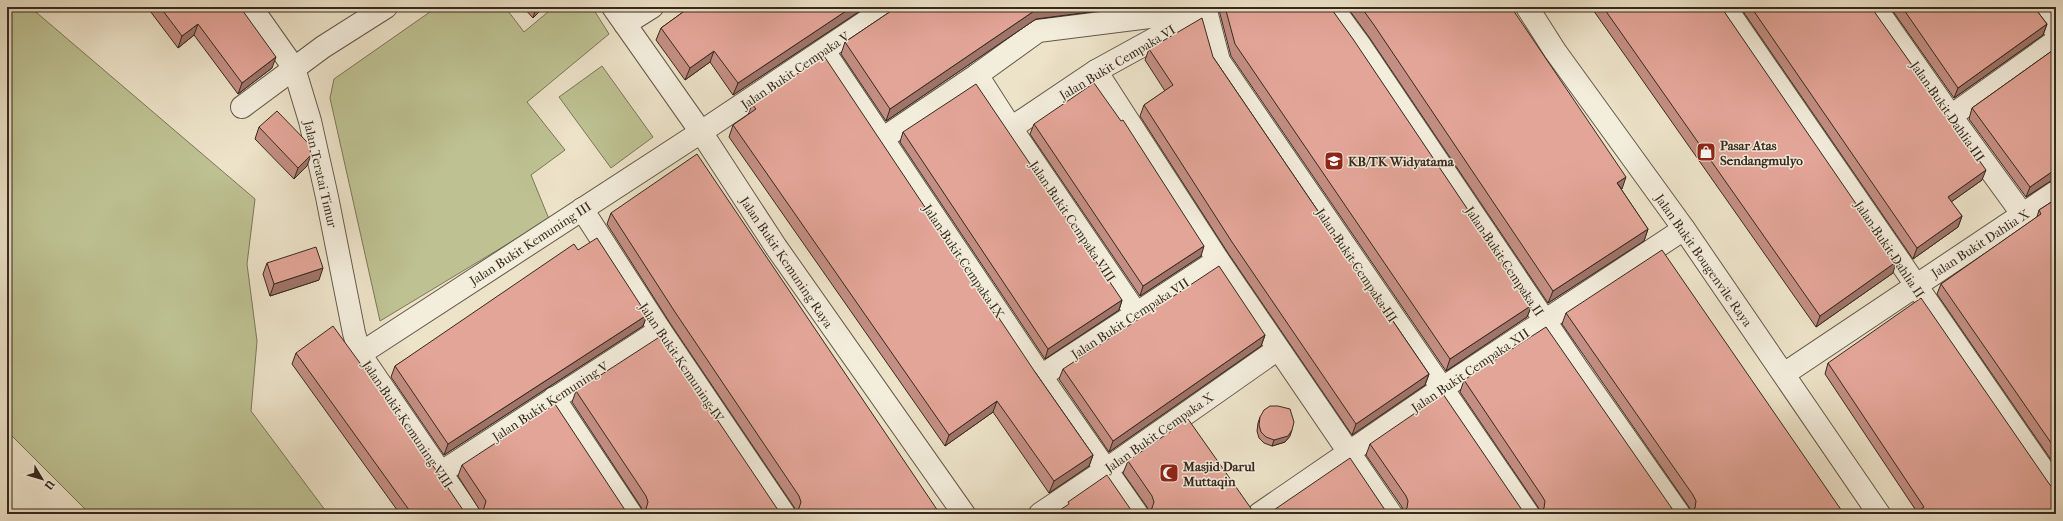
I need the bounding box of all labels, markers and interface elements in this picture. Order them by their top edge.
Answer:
street label: Jalan Bukit Cempaka VI [1056,22,1178,103]
street label: Jalan Bukit Cempaka V [738,28,853,113]
street label: Jalan Bukit Dahlia III [1907,57,1988,164]
street label: Jalan Teratai Timur [301,118,340,230]
place label: Pasar Atas Sendangmulyo [1720,138,1803,169]
shop icon: Pasar Atas Sendangmulyo [1695,141,1717,163]
school or university icon: KB/TK Widyatama [1323,150,1345,172]
place label: KB/TK Widyatama [1348,154,1455,170]
street label: Jalan Bukit Cempaka VIII [1026,157,1119,285]
street label: Jalan Bukit Bougenvile Raya [1651,190,1756,330]
street label: Jalan Bukit Kemuning Raya [737,193,837,331]
street label: Jalan Bukit Dahlia II [1851,197,1928,301]
street label: Jalan Bukit Kemuning III [466,198,594,289]
street label: Jalan Bukit Cempaka IX [919,201,1007,321]
street label: Jalan Bukit Cempaka II [1462,203,1547,319]
street label: Jalan Bukit Cempaka III [1312,205,1400,325]
street label: Jalan Bukit Dahlia X [1928,206,2032,281]
street label: Jalan Bukit Cempaka VII [1068,275,1192,363]
street label: Jalan Bukit Kemuning IV [636,299,727,425]
street label: Jalan Bukit Cempaka XII [1408,325,1532,416]
street label: Jalan Bukit Kemuning VIII [359,357,456,491]
street label: Jalan Bukit Kemuning V [489,358,611,445]
street label: Jalan Bukit Cempaka X [1101,389,1216,476]
north arrow [22,459,62,499]
place label: Masjid Darul Muttaqin [1182,459,1256,490]
mosque icon: Masjid Darul Muttaqin [1158,462,1180,484]
text: U [41,477,58,493]

